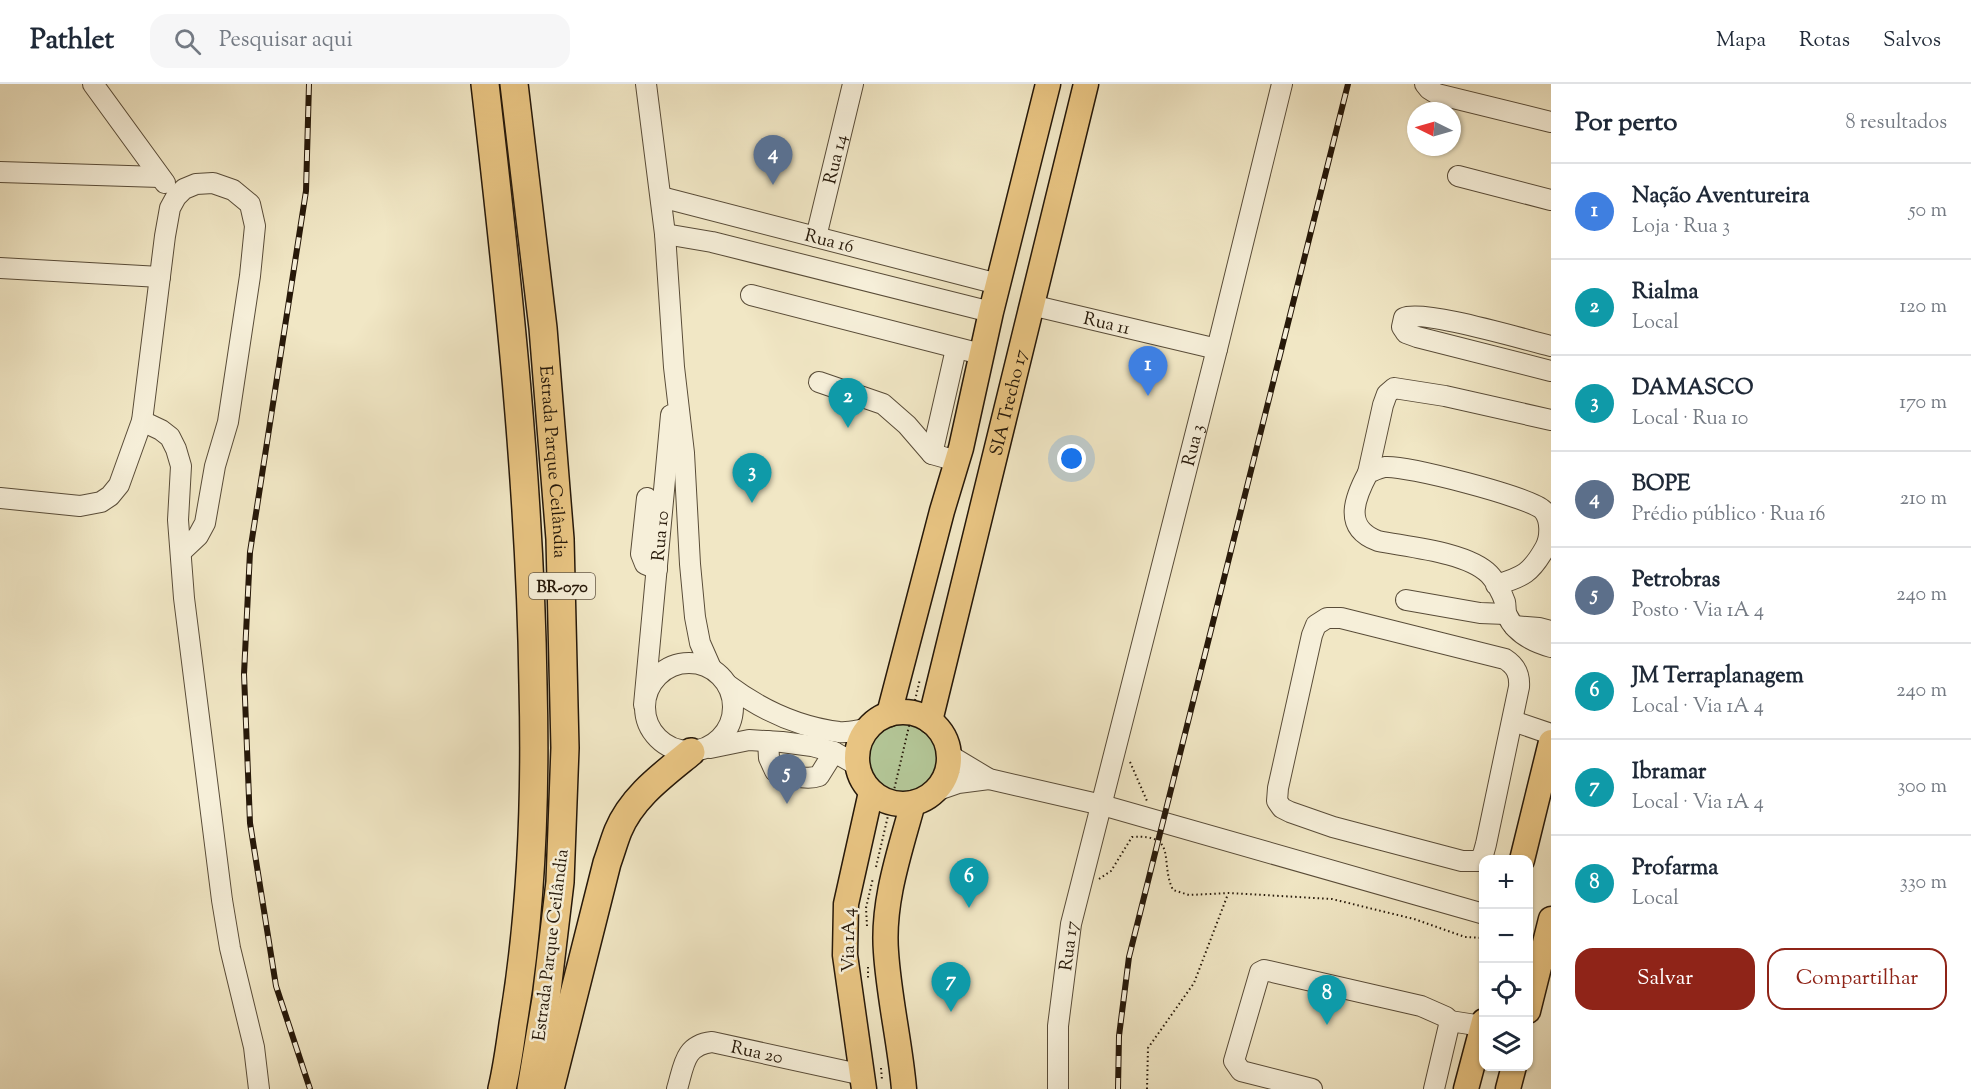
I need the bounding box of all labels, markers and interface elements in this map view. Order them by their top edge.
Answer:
search box [150,14,570,68]
text: Pathlet [30,21,114,61]
icon: search [171,25,204,58]
text: Pesquisar aqui [219,25,353,57]
text: Mapa [1716,26,1766,56]
text: Rotas [1799,26,1850,56]
text: Salvos [1883,26,1941,56]
north arrow [1407,102,1461,156]
text: Por perto [1575,105,1677,142]
text: 8 resultados [1845,109,1947,138]
street label: Rua 14 [818,132,855,187]
pin: 4 [754,135,792,185]
text: Nação Aventureira [1632,181,1810,213]
text: 1 [1591,197,1598,226]
text: 50 m [1909,197,1947,226]
text: Loja · Rua 3 [1632,213,1730,242]
street label: Rua 16 [802,224,856,261]
text: Rialma [1632,277,1699,309]
text: 2 [1590,293,1599,322]
text: 120 m [1899,293,1947,322]
street label: Rua 11 [1080,307,1132,343]
text: Local [1632,309,1679,338]
pin: 1 [1128,346,1168,396]
street label: SIA Trecho 17 [984,347,1036,459]
street label: Estrada Parque Ceilândia [531,365,571,559]
text: DAMASCO [1632,373,1754,405]
pin: 2 [828,378,868,428]
text: 3 [1590,389,1599,418]
text: 170 m [1899,389,1947,418]
text: Local · Rua 10 [1632,405,1748,434]
street label: Rua 3 [1177,422,1212,469]
your location [1057,444,1086,473]
pin: 3 [732,454,771,503]
text: BOPE [1632,469,1690,501]
text: 4 [1589,485,1600,514]
text: 210 m [1900,485,1947,514]
text: Prédio público · Rua 16 [1632,501,1825,530]
street label: Rua 10 [646,510,677,562]
text: Petrobras [1632,565,1720,597]
road number: BR-070 [529,573,595,599]
text: 5 [1591,581,1598,610]
text: 240 m [1896,581,1947,610]
text: Posto · Via 1A 4 [1632,597,1764,626]
text: JM Terraplanagem [1632,661,1804,693]
text: 6 [1590,677,1599,706]
text: 240 m [1896,677,1947,706]
text: Local · Via 1A 4 [1632,693,1764,722]
pin: 5 [768,754,806,804]
text: Ibramar [1632,757,1706,789]
text: 7 [1589,773,1600,802]
text: 300 m [1897,773,1947,802]
text: Local · Via 1A 4 [1632,789,1764,818]
street label: Estrada Parque Ceilândia [527,848,577,1043]
text: Profarma [1632,853,1718,885]
map controls [1479,855,1533,1071]
button: + [1479,855,1533,909]
pin: 6 [950,858,988,908]
text: 8 [1590,869,1600,898]
text: 330 m [1900,869,1947,898]
text: Local [1632,885,1679,914]
street label: Via 1A 4 [837,908,863,972]
button: − [1479,909,1533,963]
street label: Rua 17 [1054,919,1086,972]
button: Salvar [1575,948,1755,1010]
button: Compartilhar [1767,948,1947,1010]
pin: 7 [932,962,970,1012]
button: locate [1479,963,1533,1017]
pin: 8 [1308,976,1346,1025]
button: layers [1479,1017,1533,1071]
street label: Rua 20 [728,1035,785,1072]

